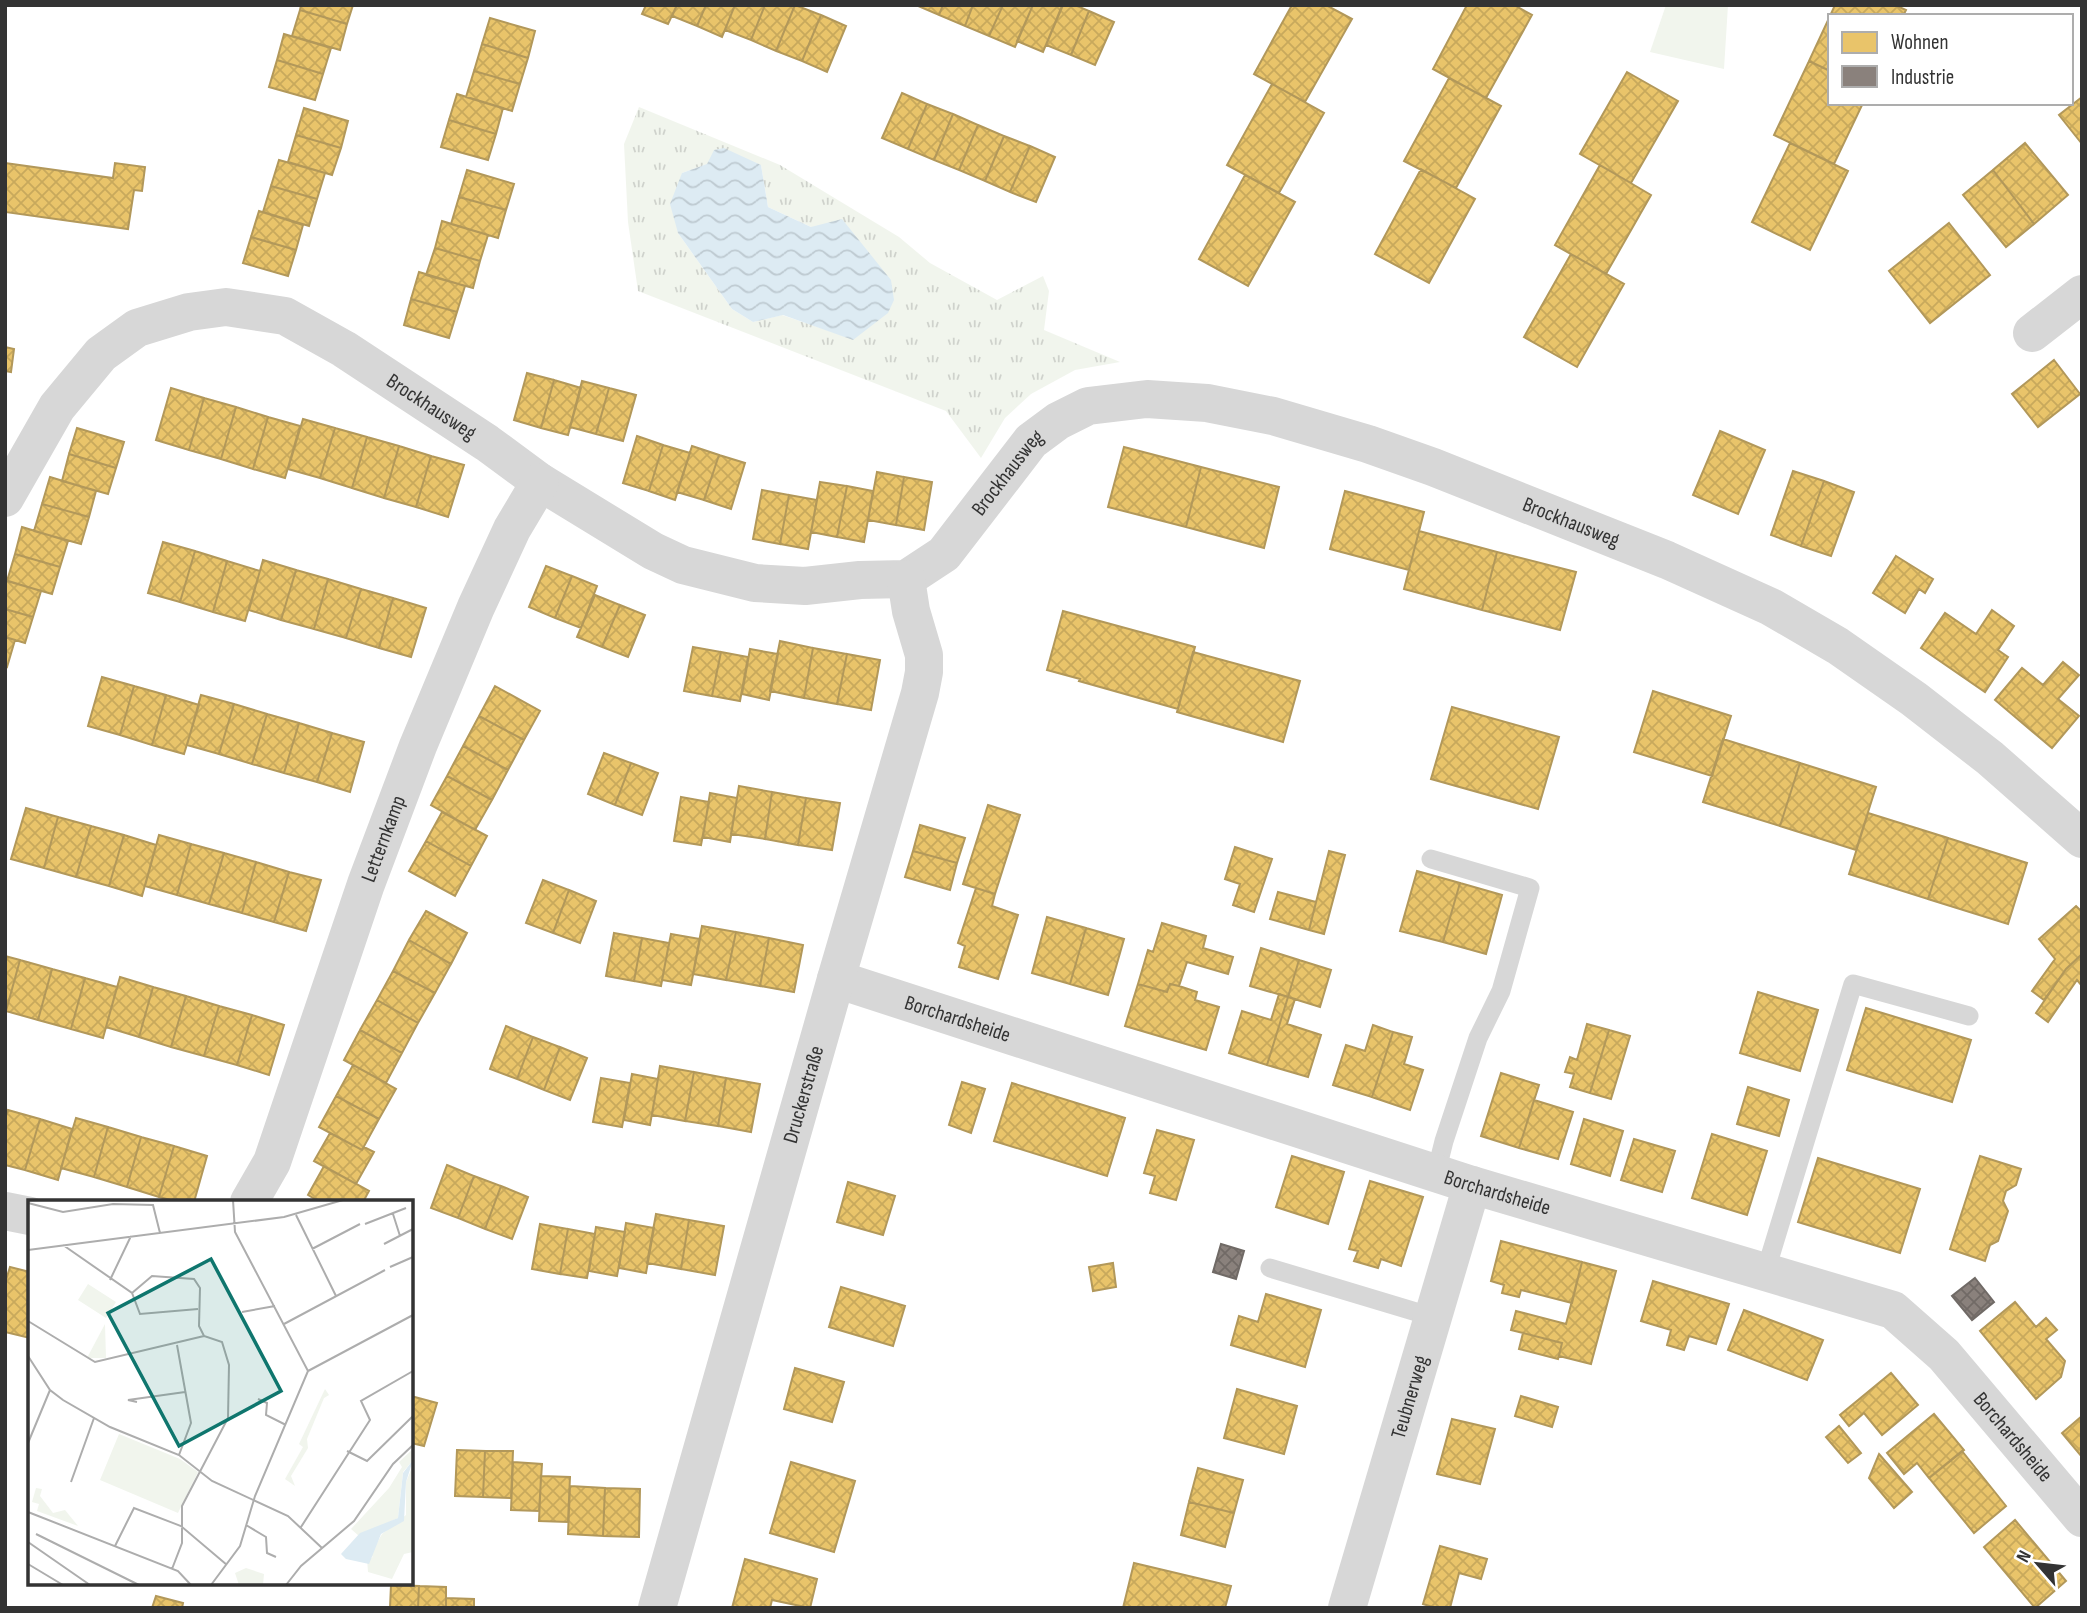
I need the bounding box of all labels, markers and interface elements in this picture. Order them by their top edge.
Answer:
legend [1828,14,2073,105]
text: Wohnen [1891,30,1948,55]
text: Industrie [1891,65,1954,90]
street label: Brockhausweg [382,368,481,445]
street label: Brockhausweg [966,424,1048,520]
street label: Brockhausweg [1519,491,1623,552]
street label: Letternkamp [355,792,411,885]
street label: Borchardsheide [902,990,1014,1047]
street label: Druckerstraße [777,1043,829,1146]
street label: Borchardsheide [1441,1164,1554,1220]
inset map [28,1200,413,1585]
street label: Teubnerweg [1385,1353,1433,1442]
street label: Borchardsheide [1968,1387,2058,1487]
north arrow [2003,1529,2073,1599]
text: N [2012,1547,2037,1567]

